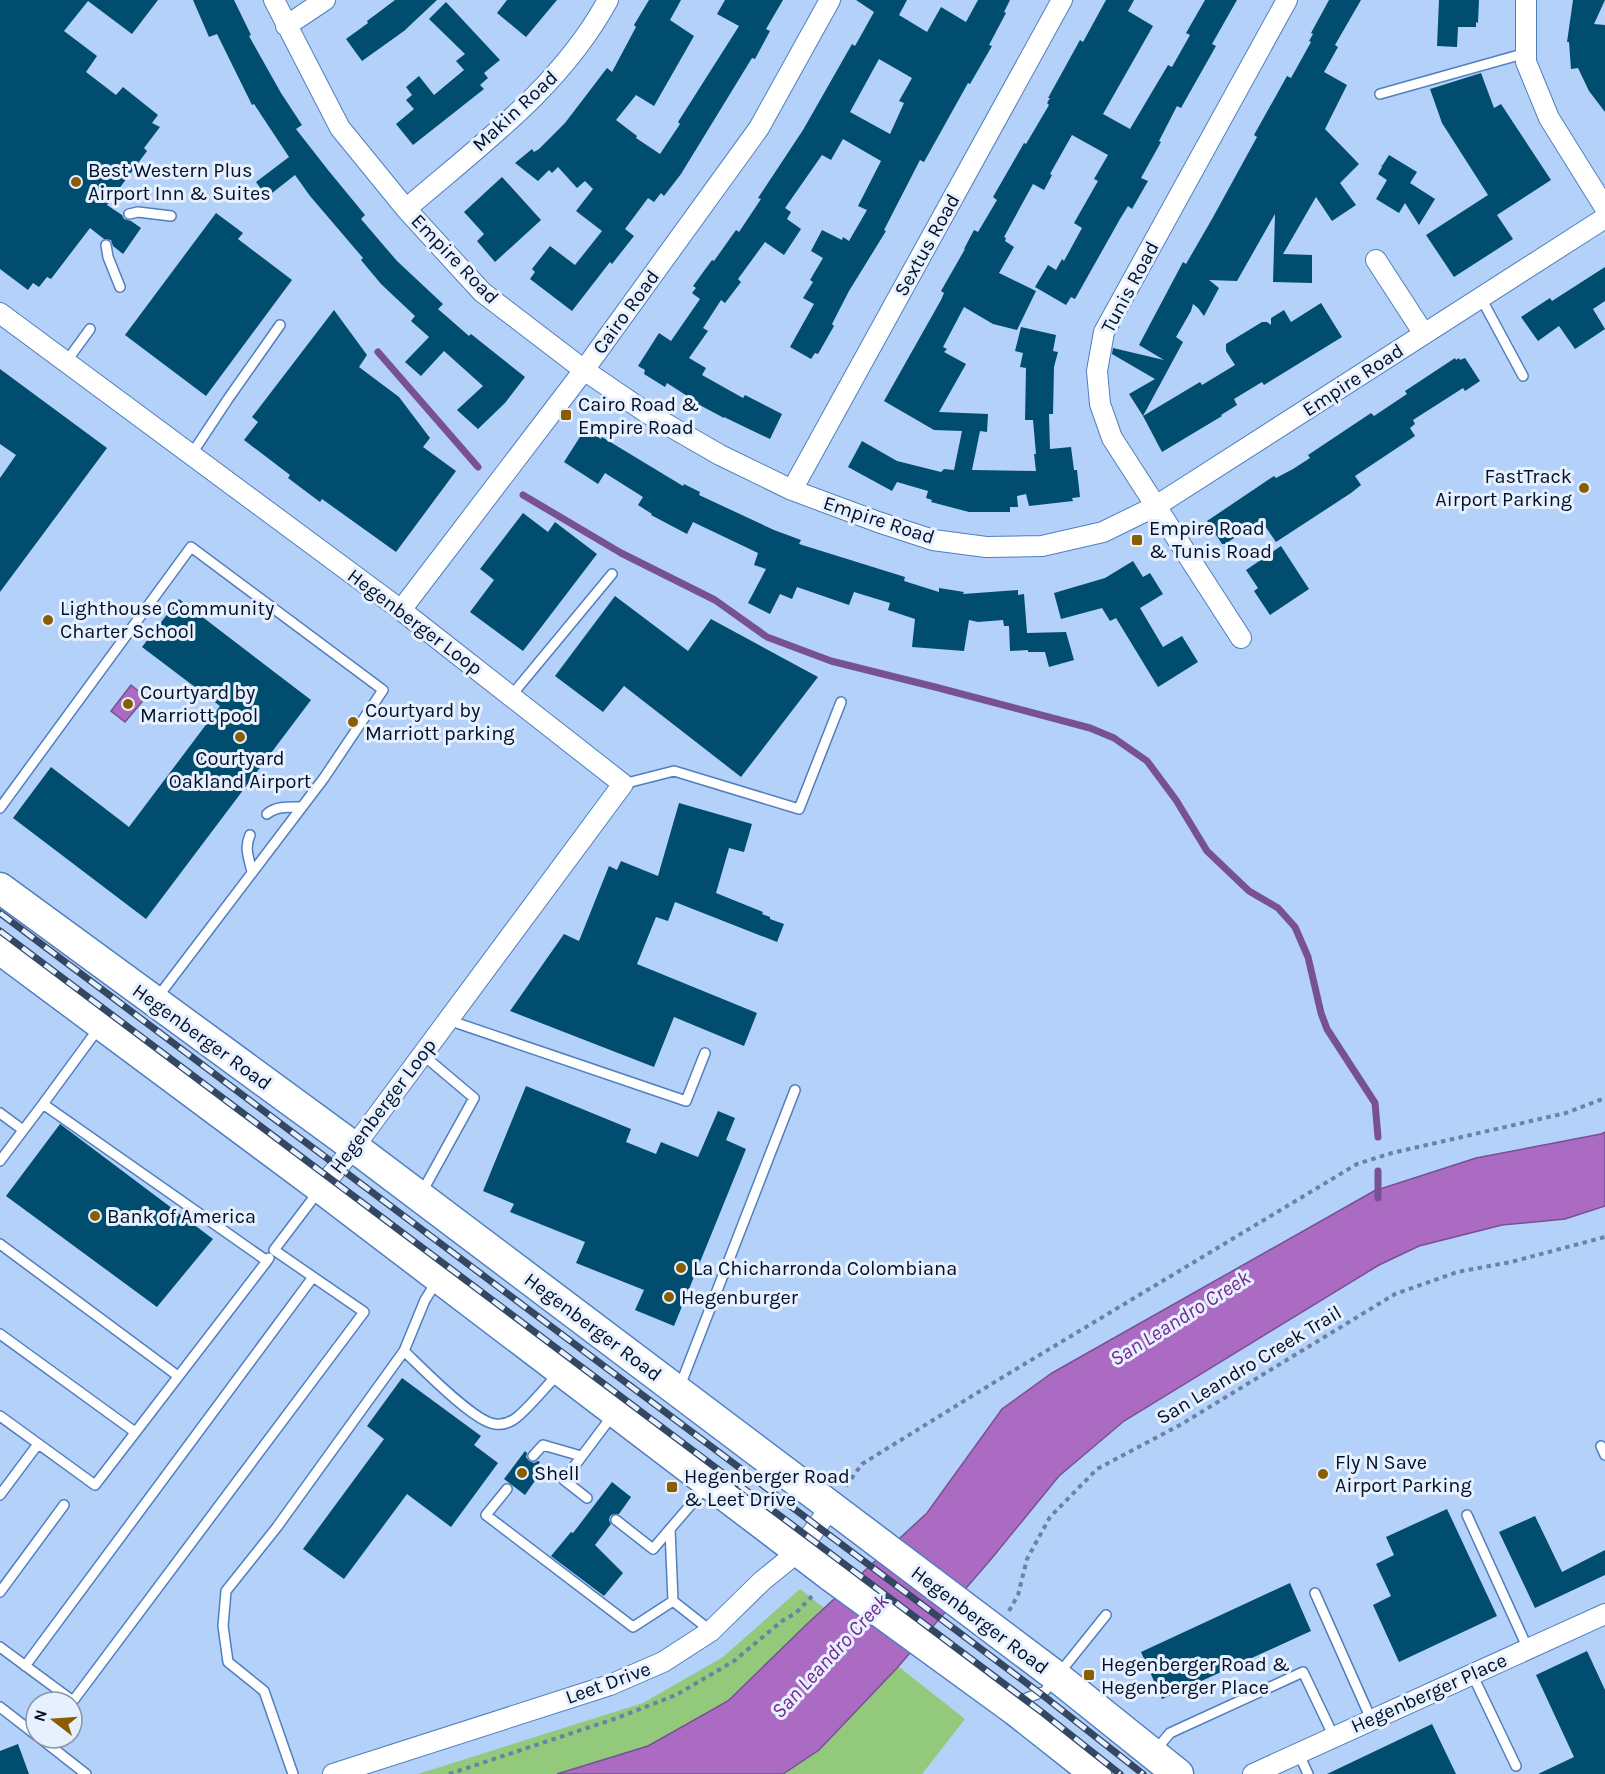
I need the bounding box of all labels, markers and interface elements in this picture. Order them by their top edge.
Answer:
street label: Makin Road [468,66,562,156]
place label: Best Western Plus Airport Inn & Suites [88,159,271,205]
marker: Best Western Plus Airport Inn & Suites [69,175,83,189]
street label: Sextus Road [889,190,965,300]
street label: Empire Road [406,209,504,309]
street label: Tunis Road [1096,237,1164,337]
street label: Cairo Road [588,266,664,358]
street label: Empire Road [1298,339,1408,421]
place label: Cairo Road & Empire Road [578,393,699,439]
marker: Cairo Road & Empire Road [559,408,573,422]
place label: FastTrack Airport Parking [1435,465,1572,511]
marker: FastTrack Airport Parking [1577,481,1591,495]
street label: Empire Road [820,491,938,549]
place label: Empire Road & Tunis Road [1149,517,1272,563]
marker: Empire Road & Tunis Road [1130,533,1144,547]
street label: Hegenberger Loop [343,564,487,680]
place label: Lighthouse Community Charter School [60,597,274,643]
marker: Lighthouse Community Charter School [41,613,55,627]
place label: Courtyard by Marriott pool [140,681,258,727]
marker: Courtyard by Marriott pool [121,697,135,711]
place label: Courtyard by Marriott parking [365,699,515,745]
marker: Courtyard by Marriott parking [346,715,360,729]
marker: Courtyard Oakland Airport [233,730,247,744]
place label: Courtyard Oakland Airport [169,747,312,793]
street label: Hegenberger Road [128,979,276,1095]
street label: Hegenberger Loop [325,1034,441,1178]
place label: Bank of America [107,1205,256,1228]
marker: Bank of America [88,1209,102,1223]
place label: La Chicharronda Colombiana [693,1257,957,1280]
marker: La Chicharronda Colombiana [674,1261,688,1275]
water label: San Leandro Creek [1106,1265,1255,1371]
street label: Hegenberger Road [520,1268,666,1386]
place label: Hegenburger [681,1286,799,1309]
marker: Hegenburger [662,1290,676,1304]
street label: San Leandro Creek Trail [1152,1301,1346,1429]
place label: Fly N Save Airport Parking [1335,1451,1472,1497]
place label: Shell [534,1462,580,1485]
place label: Hegenberger Road & Leet Drive [684,1465,850,1511]
marker: Shell [515,1466,529,1480]
marker: Fly N Save Airport Parking [1316,1467,1330,1481]
marker: Hegenberger Road & Leet Drive [665,1480,679,1494]
street label: Hegenberger Road [907,1561,1053,1679]
water label: San Leandro Creek [766,1589,894,1723]
street label: Hegenberger Place [1348,1648,1510,1738]
place label: Hegenberger Road & Hegenberger Place [1101,1653,1290,1699]
street label: Leet Drive [562,1657,654,1709]
marker: Hegenberger Road & Hegenberger Place [1082,1668,1096,1682]
north arrow [24,1690,84,1750]
text: N [29,1707,51,1724]

